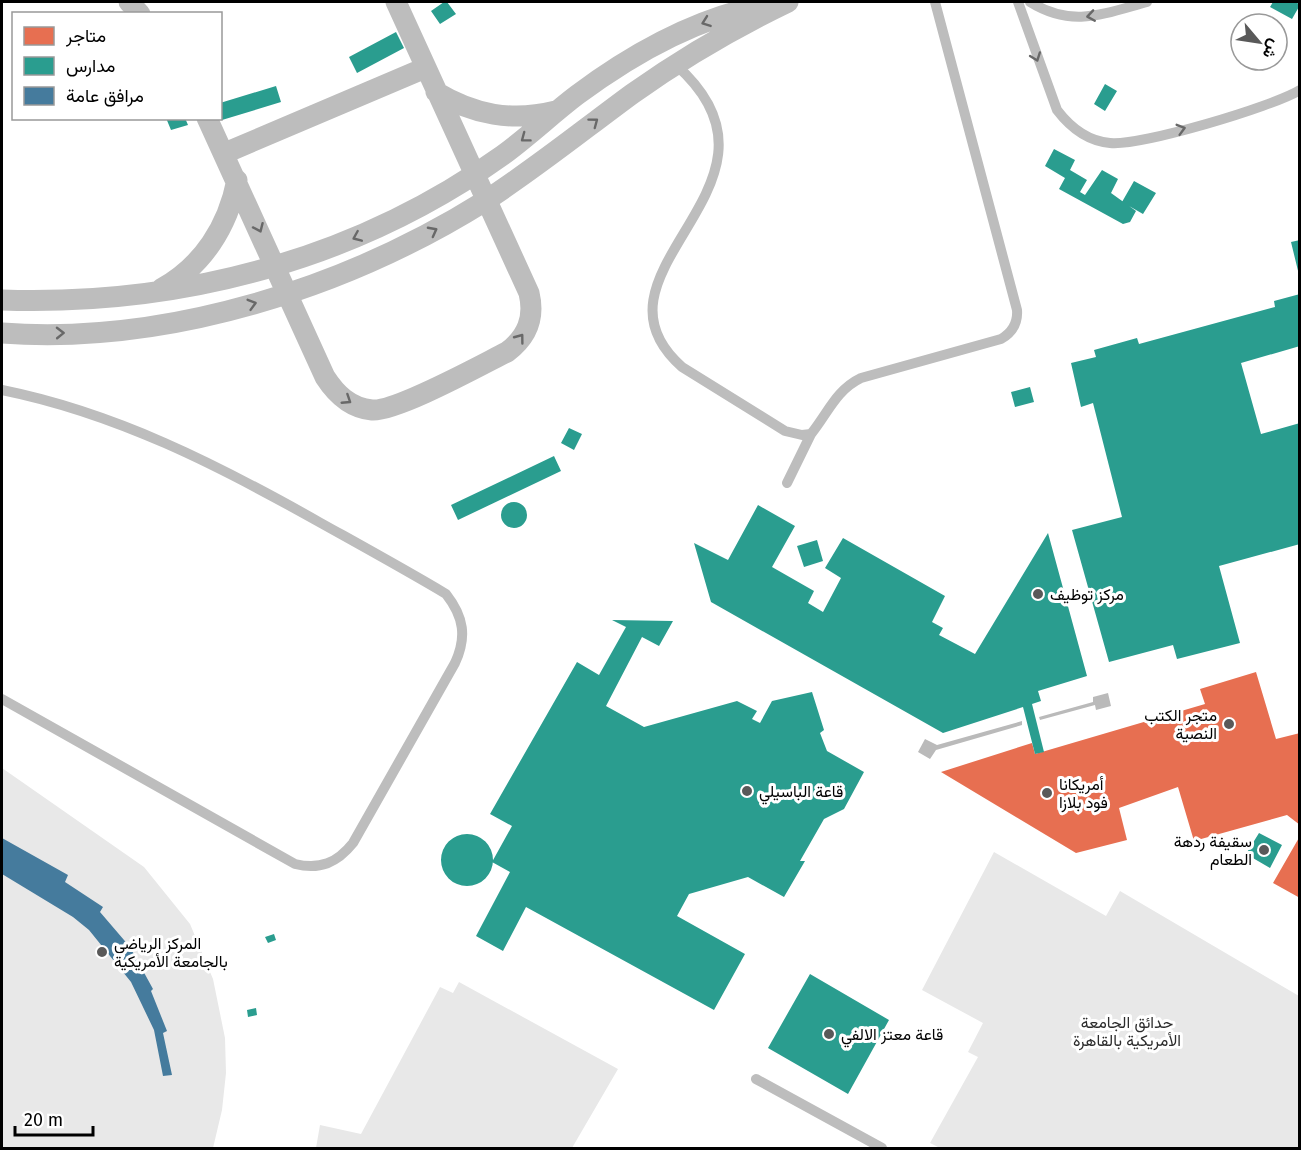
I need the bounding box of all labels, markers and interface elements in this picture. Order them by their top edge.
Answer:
one-way arrow [1086,9,1096,22]
legend [12,12,222,120]
north arrow [1229,12,1289,72]
one-way arrow [701,15,711,28]
text: متاجر [65,25,106,47]
text: ش [1259,36,1285,62]
one-way arrow [1029,51,1042,62]
text: مدارس [66,55,115,77]
text: مرافق عامة [66,85,144,107]
one-way arrow [588,119,599,130]
one-way arrow [1175,124,1186,136]
one-way arrow [520,131,531,142]
one-way arrow [251,222,263,233]
one-way arrow [427,227,437,238]
one-way arrow [353,230,364,242]
one-way arrow [246,299,257,311]
one-way arrow [55,326,64,339]
one-way arrow [513,334,524,345]
one-way arrow [340,393,351,404]
place label: مركز توظيف [1050,585,1124,605]
marker: مركز توظيف [1031,587,1045,601]
place label: متجر الكتب النصية [1144,706,1217,743]
marker: متجر الكتب النصية [1222,717,1236,731]
place label: أمريكانا فود بلازا [1059,775,1108,813]
place label: قاعة الباسيلي [759,782,843,805]
marker: قاعة الباسيلي [740,784,754,798]
marker: أمريكانا فود بلازا [1040,786,1054,800]
place label: سقيفة ردهة الطعام [1174,832,1252,870]
marker: سقيفة ردهة الطعام [1257,843,1271,857]
place label: المركز الرياضي بالجامعة الأمريكية [114,934,228,972]
marker: المركز الرياضي بالجامعة الأمريكية [95,945,109,959]
park label: حدائق الجامعة الأمريكية بالقاهرة [1073,1013,1181,1051]
place label: قاعة معتز الالفي [841,1025,943,1048]
marker: قاعة معتز الالفي [822,1027,836,1041]
scale bar [15,1099,93,1137]
text: 20 m [24,1109,63,1131]

